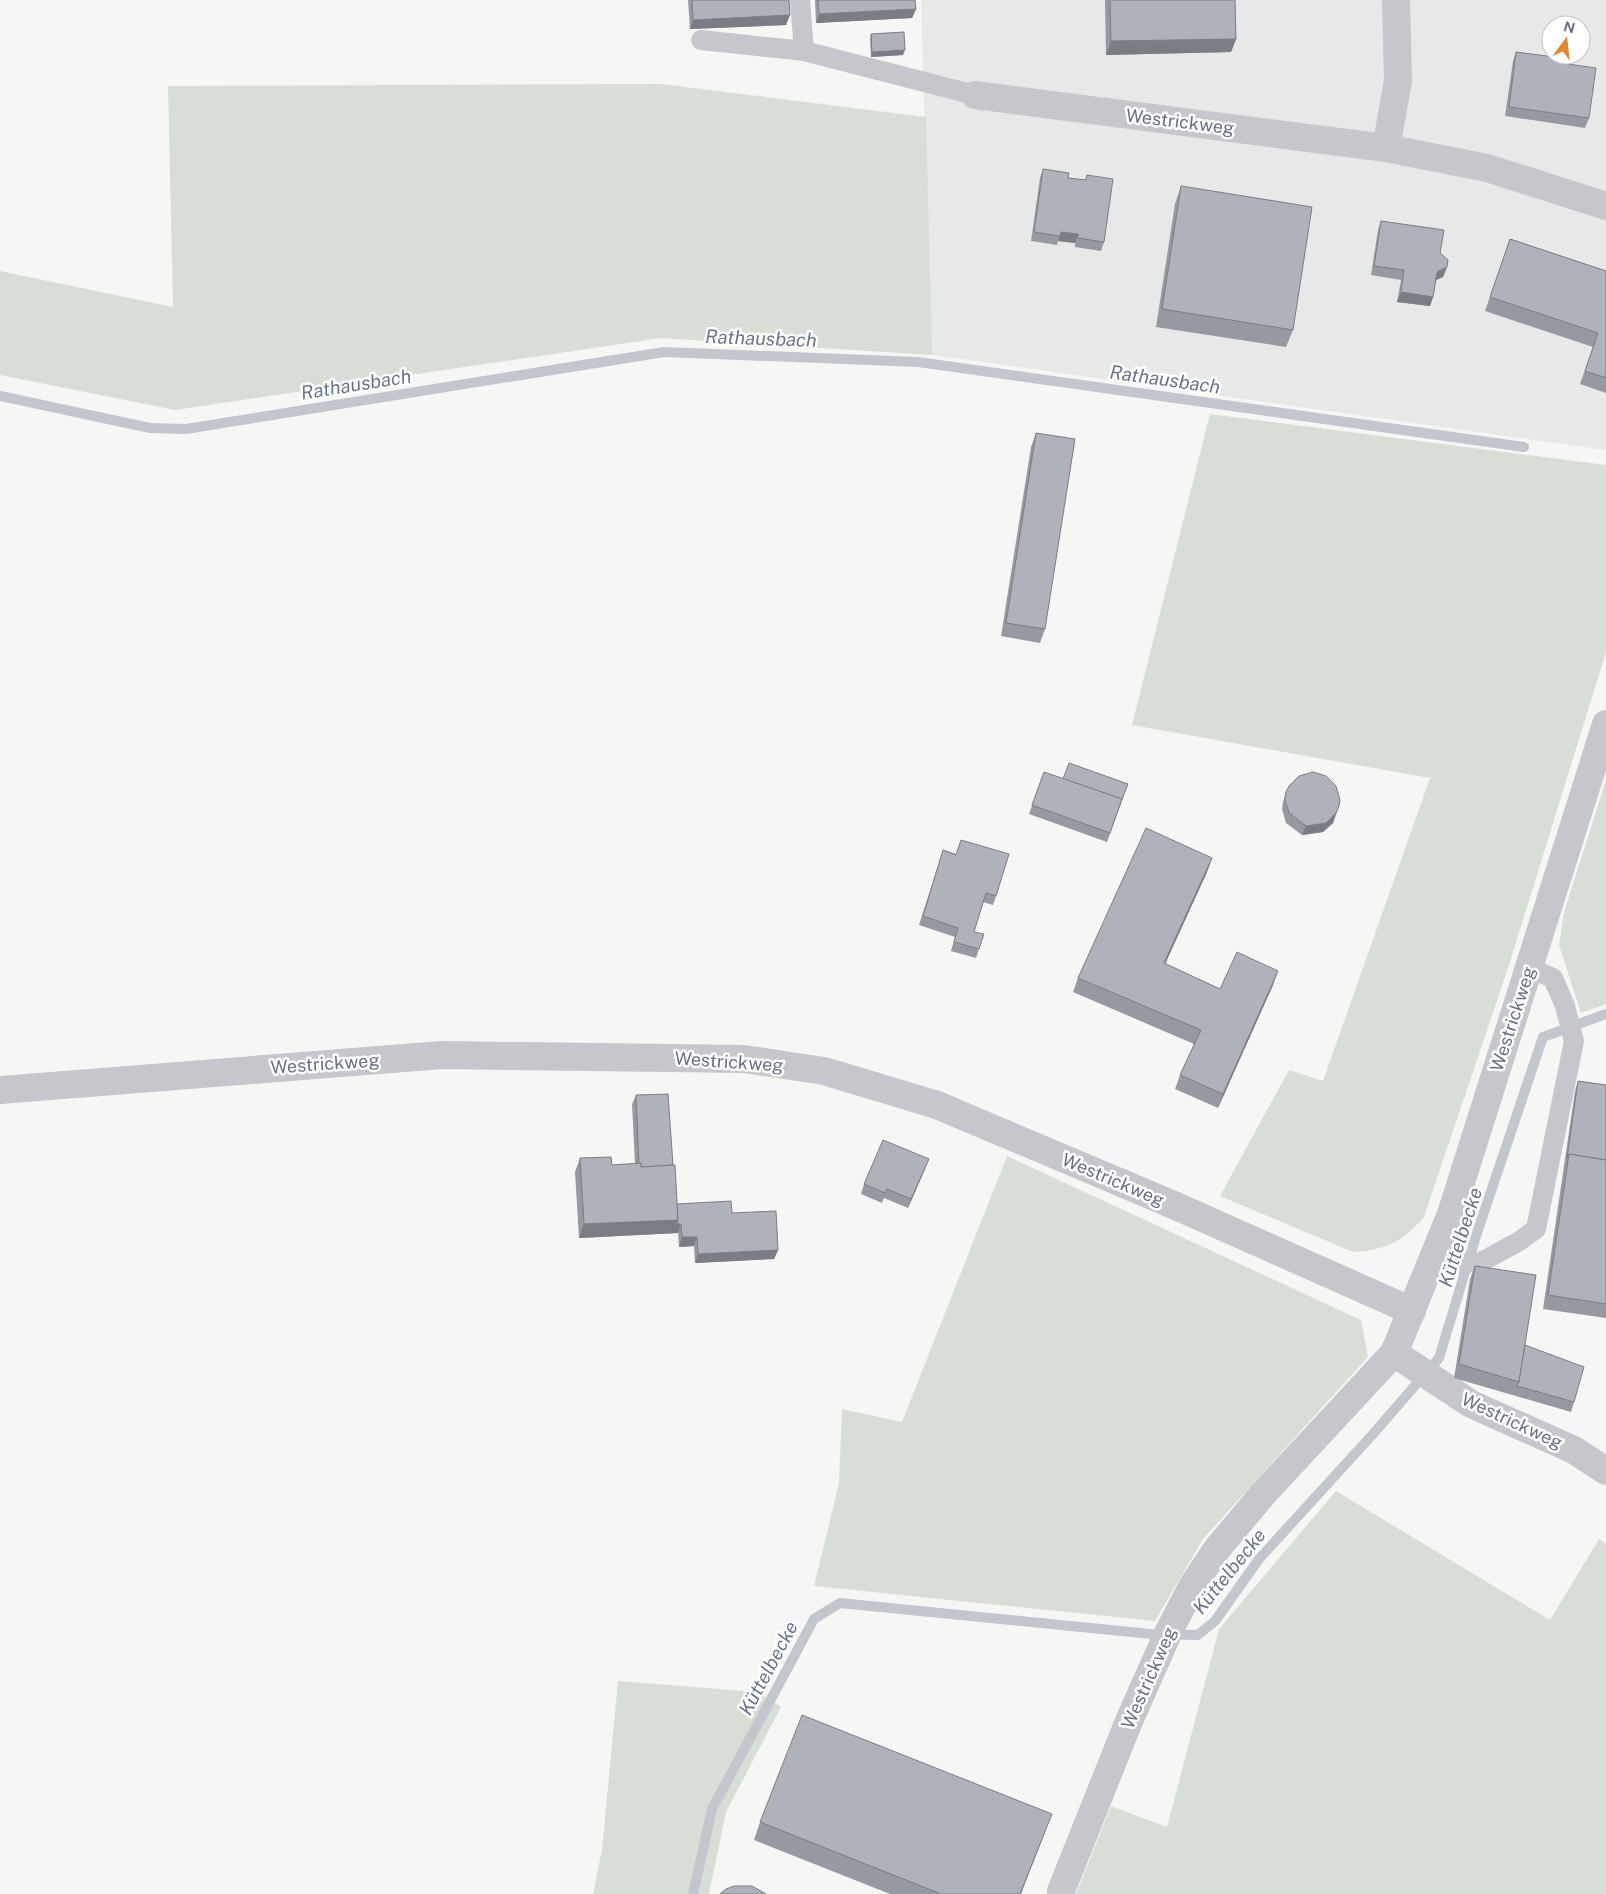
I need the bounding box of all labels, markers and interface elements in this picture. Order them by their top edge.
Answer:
north arrow [1541,15,1591,65]
text: N [1562,18,1577,37]
street label: Westrickweg [1125,104,1235,139]
water label: Rathausbach [705,325,817,351]
water label: Rathausbach [1108,360,1222,398]
water label: Rathausbach [299,364,413,404]
street label: Westrickweg [1486,964,1539,1074]
street label: Westrickweg [674,1047,784,1076]
street label: Westrickweg [270,1049,380,1078]
street label: Westrickweg [1059,1149,1168,1211]
water label: Küttelbecke [1434,1185,1486,1289]
street label: Westrickweg [1458,1388,1566,1453]
water label: Küttelbecke [1188,1524,1270,1618]
water label: Küttelbecke [734,1617,802,1719]
street label: Westrickweg [1117,1624,1180,1732]

